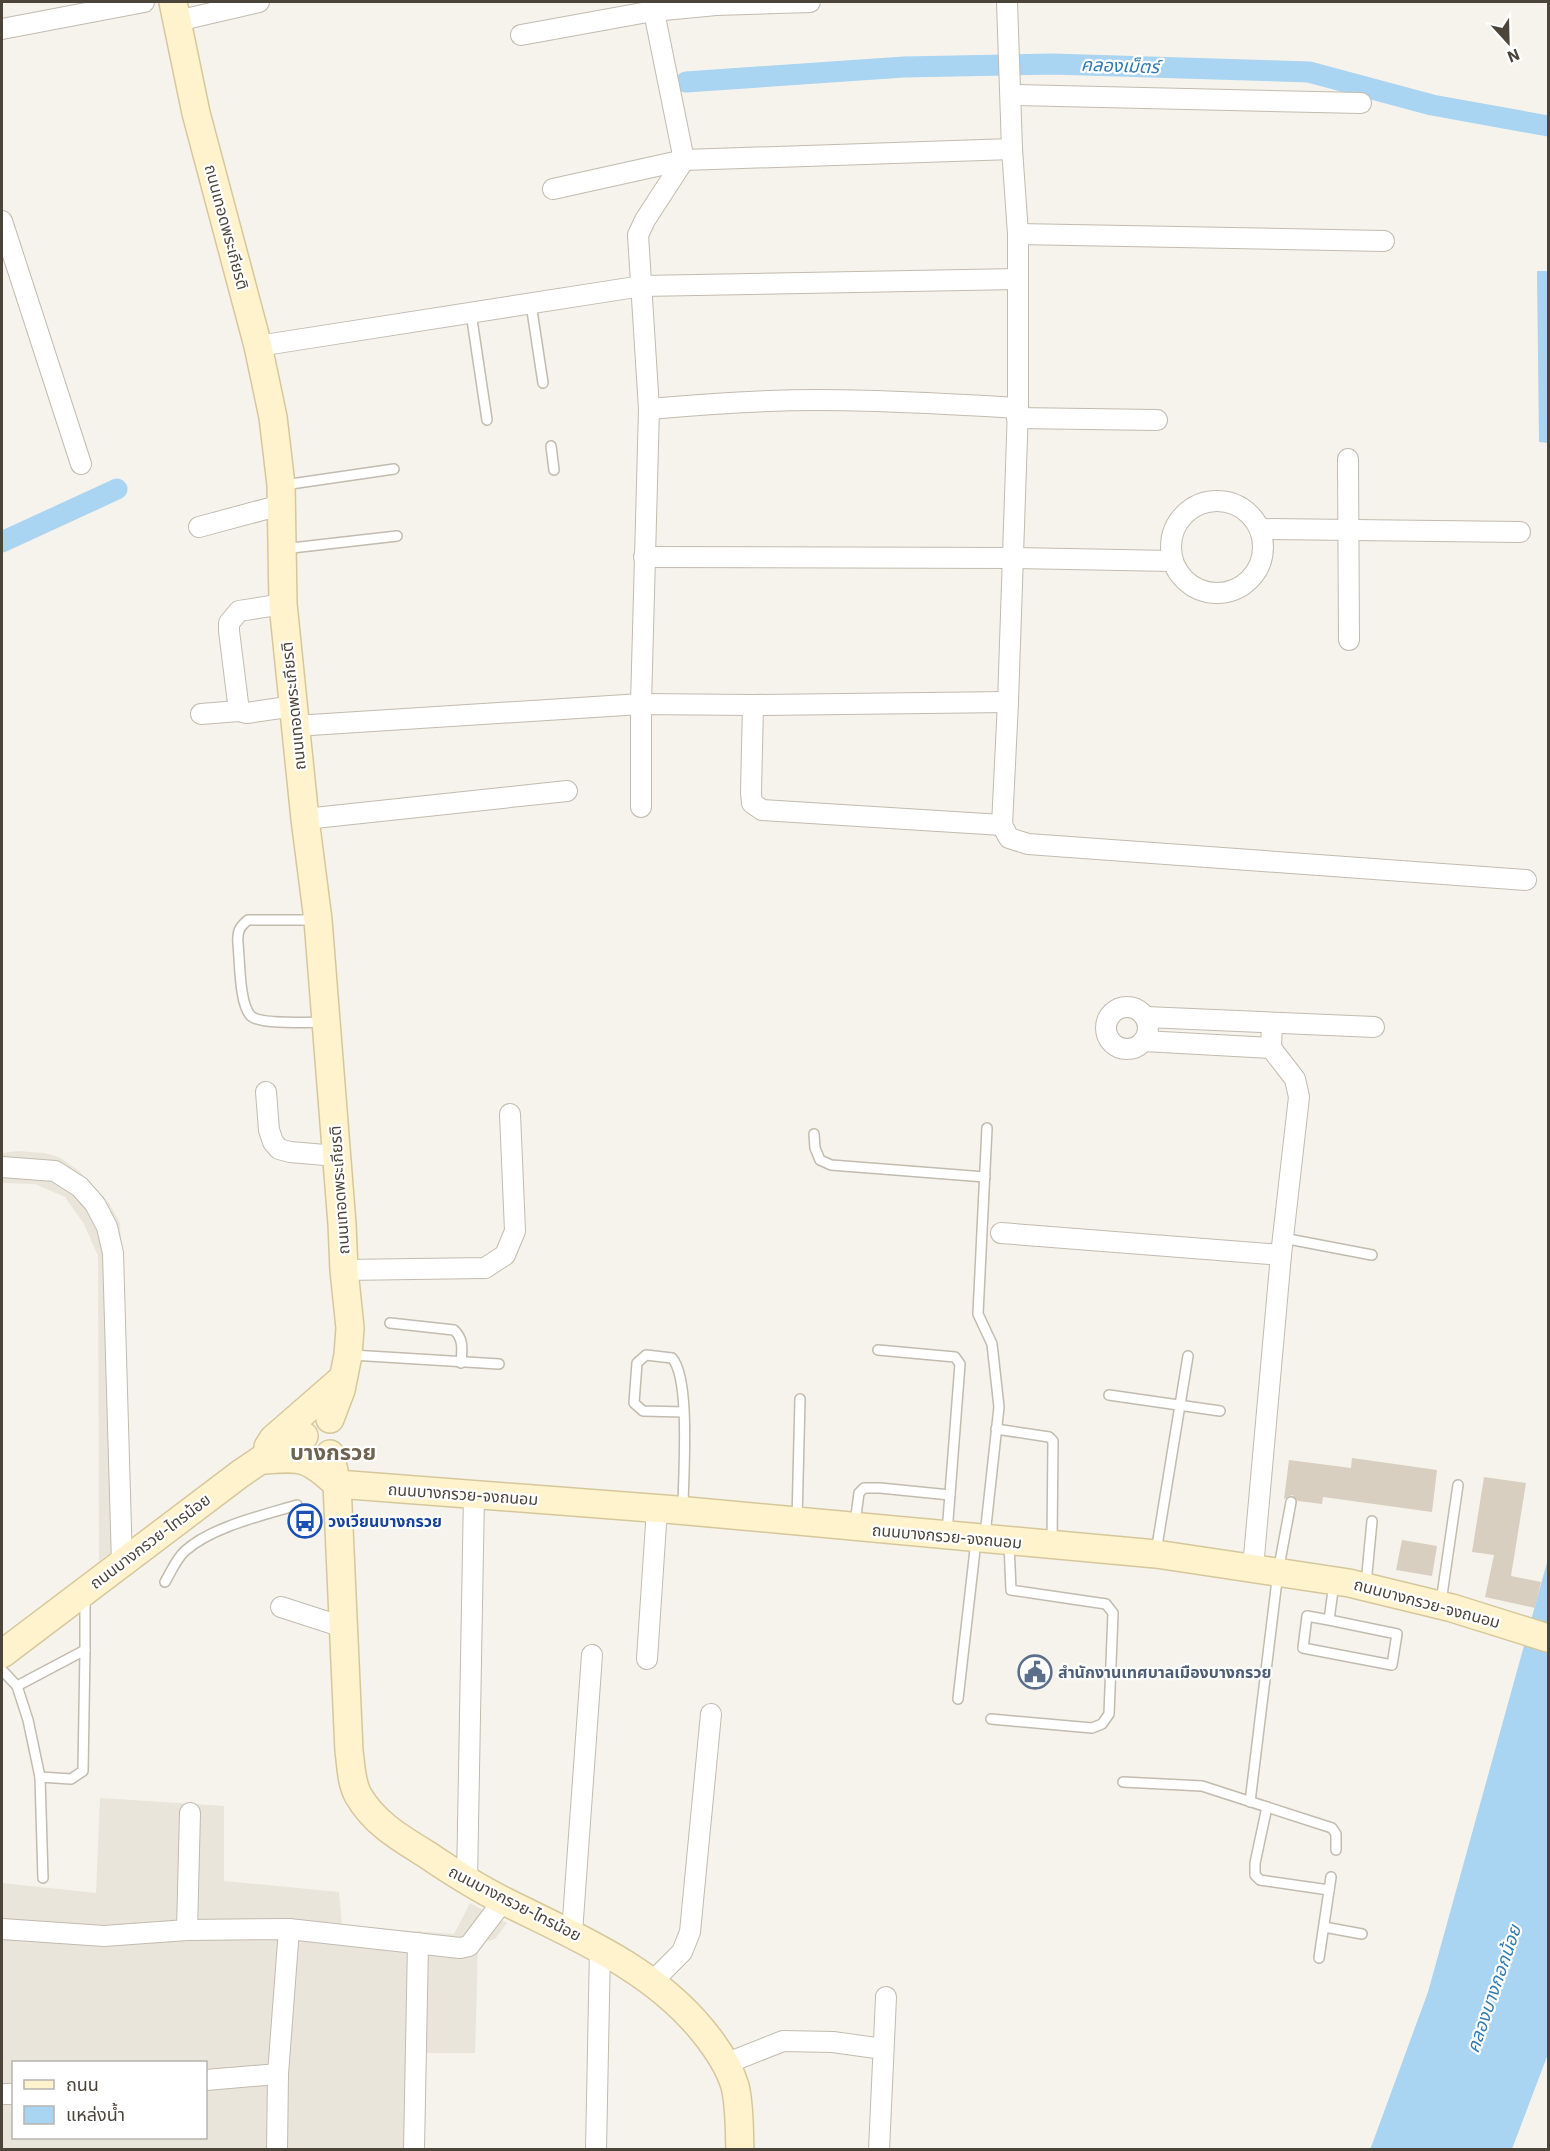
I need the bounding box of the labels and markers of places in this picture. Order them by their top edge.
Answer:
bus stop icon: วงเวียนบางกรวย [287,1503,323,1539]
place label: วงเวียนบางกรวย [328,1511,442,1531]
public building icon: สำนักงานเทศบาลเมืองบางกรวย [1017,1654,1053,1690]
place label: สำนักงานเทศบาลเมืองบางกรวย [1058,1662,1271,1682]

